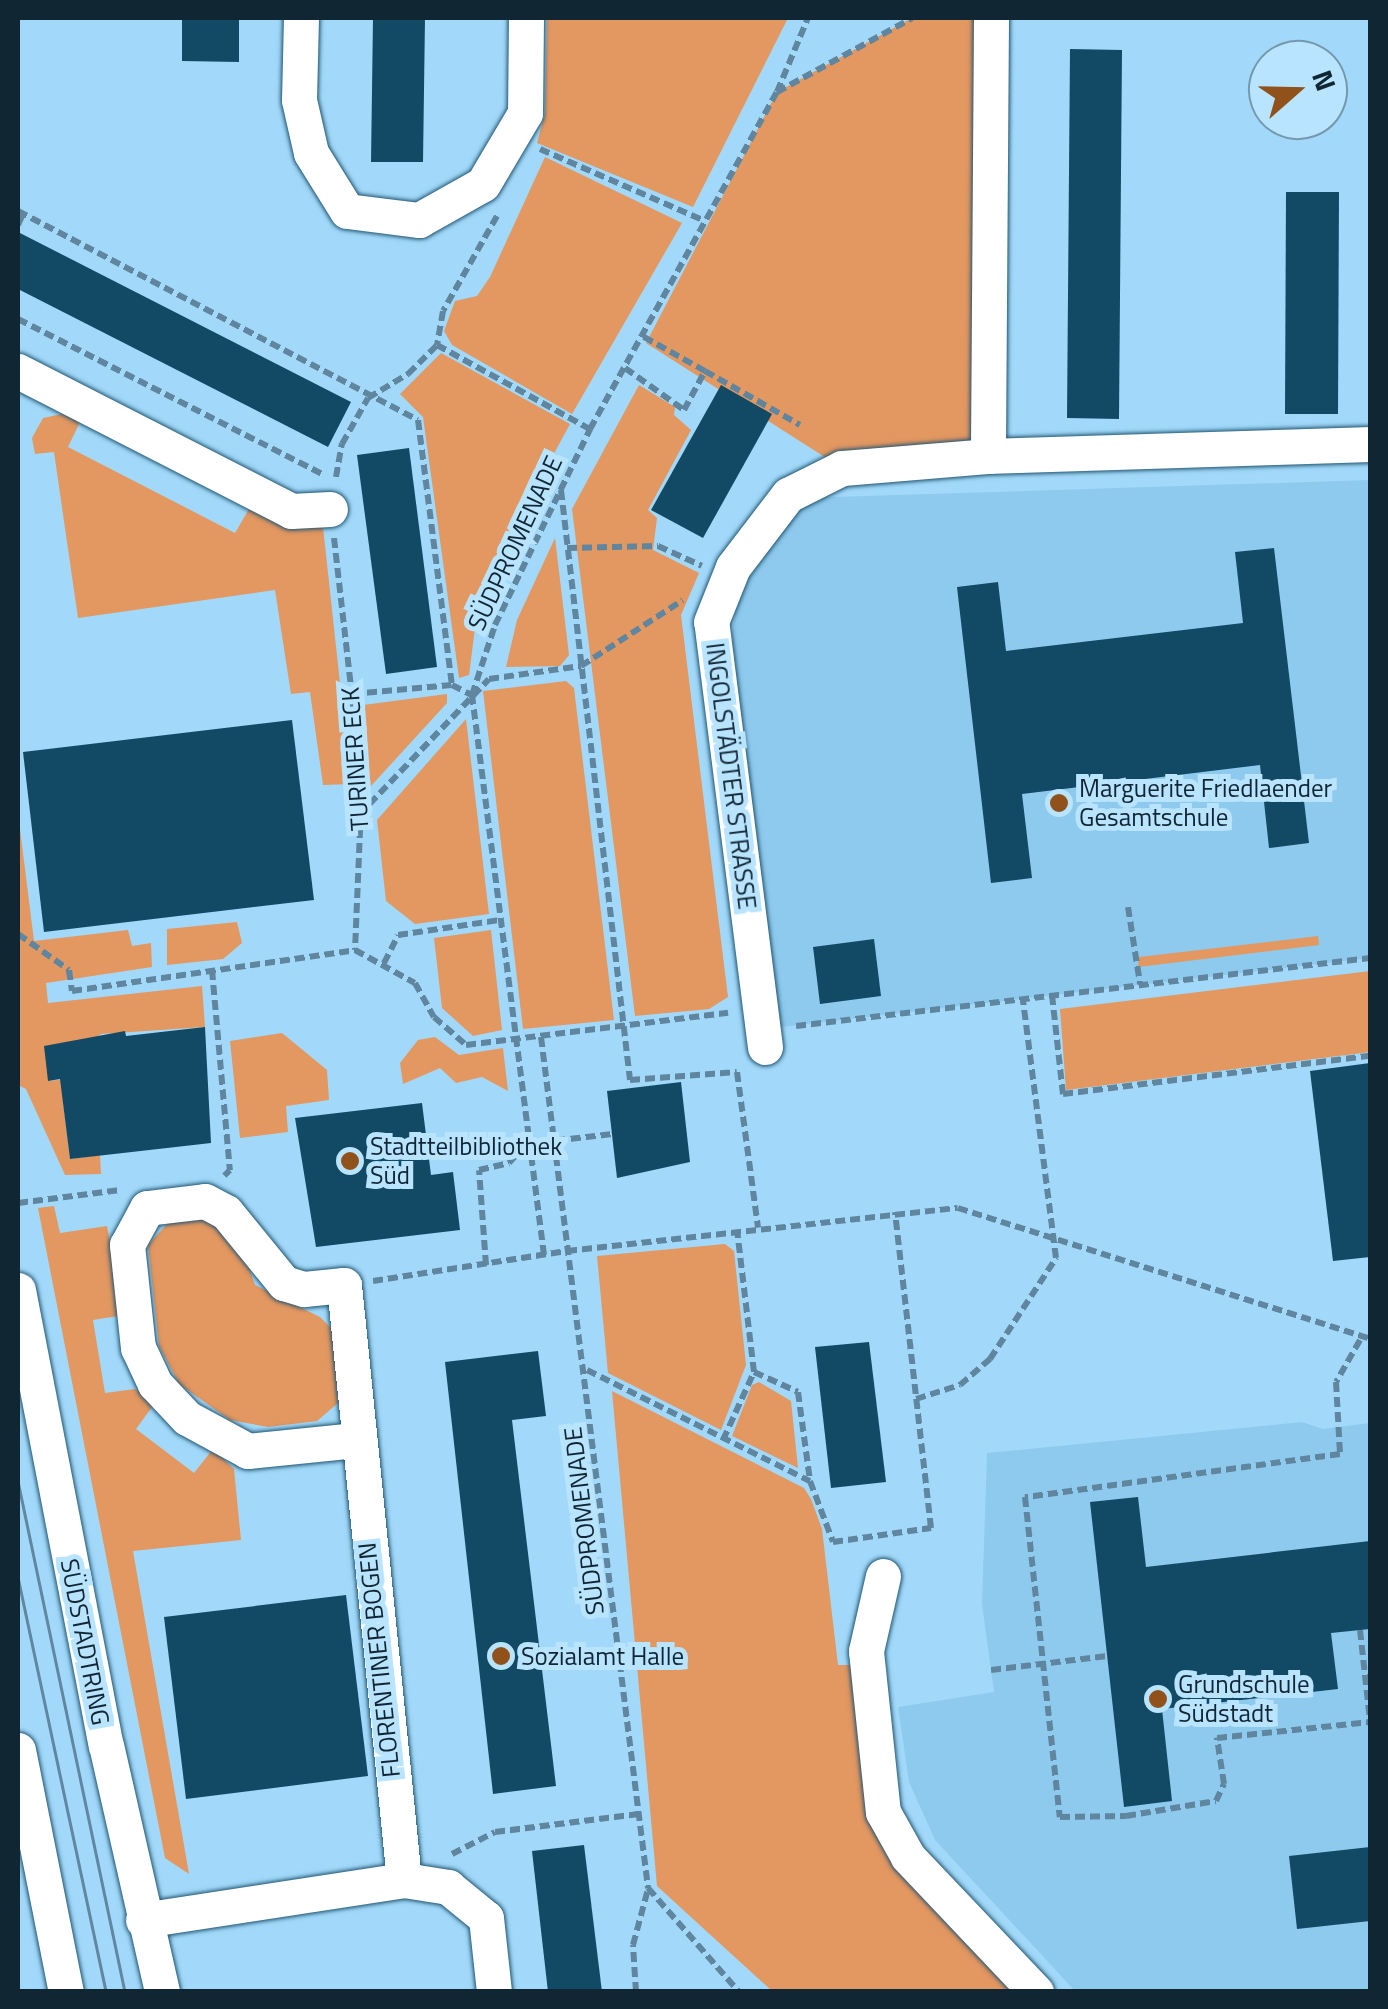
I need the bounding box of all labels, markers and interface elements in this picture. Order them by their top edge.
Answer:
north arrow [1248,40,1348,140]
text: N [1301,64,1348,97]
street label: SÜDPROMENADE [461,451,569,635]
street label: INGOLSTÄDTER STRASSE [700,641,762,911]
street label: TURINER ECK [335,686,375,832]
place label: Marguerite Friedlaender Gesamtschule [1079,774,1332,833]
marker: Marguerite Friedlaender Gesamtschule [1048,792,1070,814]
place label: Stadtteilbibliothek Süd [370,1132,562,1191]
marker: Stadtteilbibliothek Süd [339,1150,361,1172]
street label: SÜDPROMENADE [558,1425,610,1617]
street label: FLORENTINER BOGEN [352,1541,406,1779]
street label: SÜDSTADTRING [54,1556,116,1728]
place label: Sozialamt Halle [521,1641,684,1671]
marker: Sozialamt Halle [490,1645,512,1667]
place label: Grundschule Südstadt [1178,1670,1310,1729]
marker: Grundschule Südstadt [1147,1688,1169,1710]

